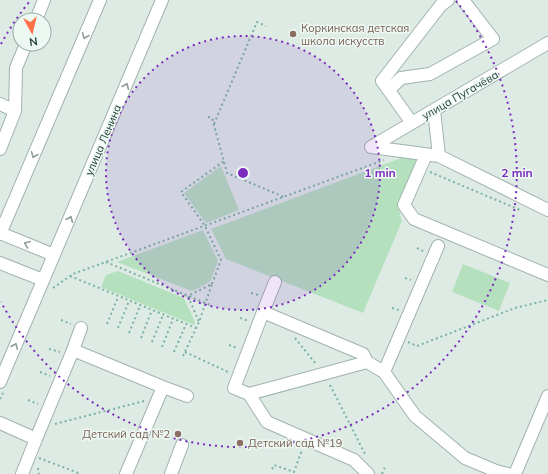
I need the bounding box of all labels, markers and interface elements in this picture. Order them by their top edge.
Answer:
north arrow [12,12,52,52]
place label: Коркинская детская школа искусств [301,21,409,48]
marker: Коркинская детская школа искусств [288,29,298,39]
one-way arrow [82,31,90,39]
text: N [28,34,38,49]
street label: улица Пугачёва [419,67,501,123]
one-way arrow [121,83,129,90]
street label: улица Ленина [82,102,124,178]
one-way arrow [30,152,38,159]
text: 1 min [364,165,396,180]
text: 2 min [501,165,533,180]
centre of rings [236,166,250,180]
one-way arrow [65,216,73,223]
one-way arrow [24,241,32,249]
one-way arrow [11,343,19,350]
place label: Детский сад №2 [82,427,170,441]
marker: Детский сад №2 [173,429,183,439]
place label: Детский сад №19 [248,436,342,450]
marker: Детский сад №19 [235,438,245,448]

